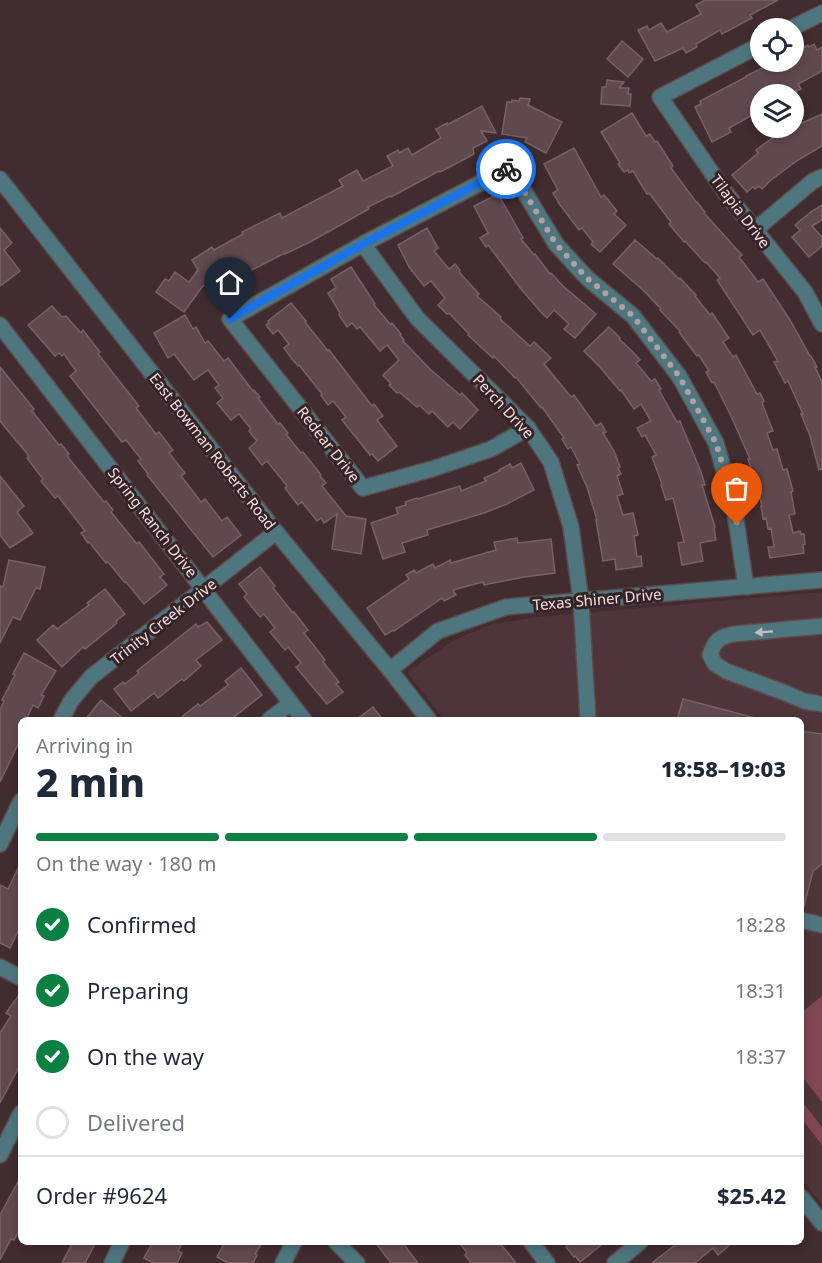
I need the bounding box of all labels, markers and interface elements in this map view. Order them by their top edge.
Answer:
map controls [750,18,804,138]
button: locate [750,18,804,72]
button: layers [750,84,804,138]
courier [476,139,536,199]
icon: bike [490,153,523,186]
street label: Tilapia Drive [707,170,775,252]
pin [204,257,255,319]
icon: home [213,266,246,299]
street label: East Bowman Roberts Road [145,368,281,534]
street label: Perch Drive [469,370,539,442]
street label: Redear Drive [293,402,365,486]
street label: Spring Ranch Drive [104,463,202,581]
pin [711,463,762,525]
icon: bag [720,472,753,505]
street label: Trinity Creek Drive [106,573,220,669]
street label: Texas Shiner Drive [532,583,662,615]
one-way arrow [754,627,773,636]
text: Arriving in [36,732,133,759]
text: 18:58–19:03 [661,753,786,783]
text: 2 min [36,755,145,808]
text: On the way · 180 m [36,850,216,877]
icon: check [36,908,69,941]
text: Confirmed [87,909,197,939]
text: 18:28 [735,911,786,938]
icon: check [36,974,69,1007]
text: Preparing [87,975,189,1005]
text: 18:31 [735,977,786,1004]
icon: check [36,1040,69,1073]
text: On the way [87,1041,204,1071]
text: 18:37 [735,1043,786,1070]
text: Delivered [87,1107,185,1137]
text: Order #9624 [36,1180,167,1210]
text: $25.42 [717,1180,786,1210]

